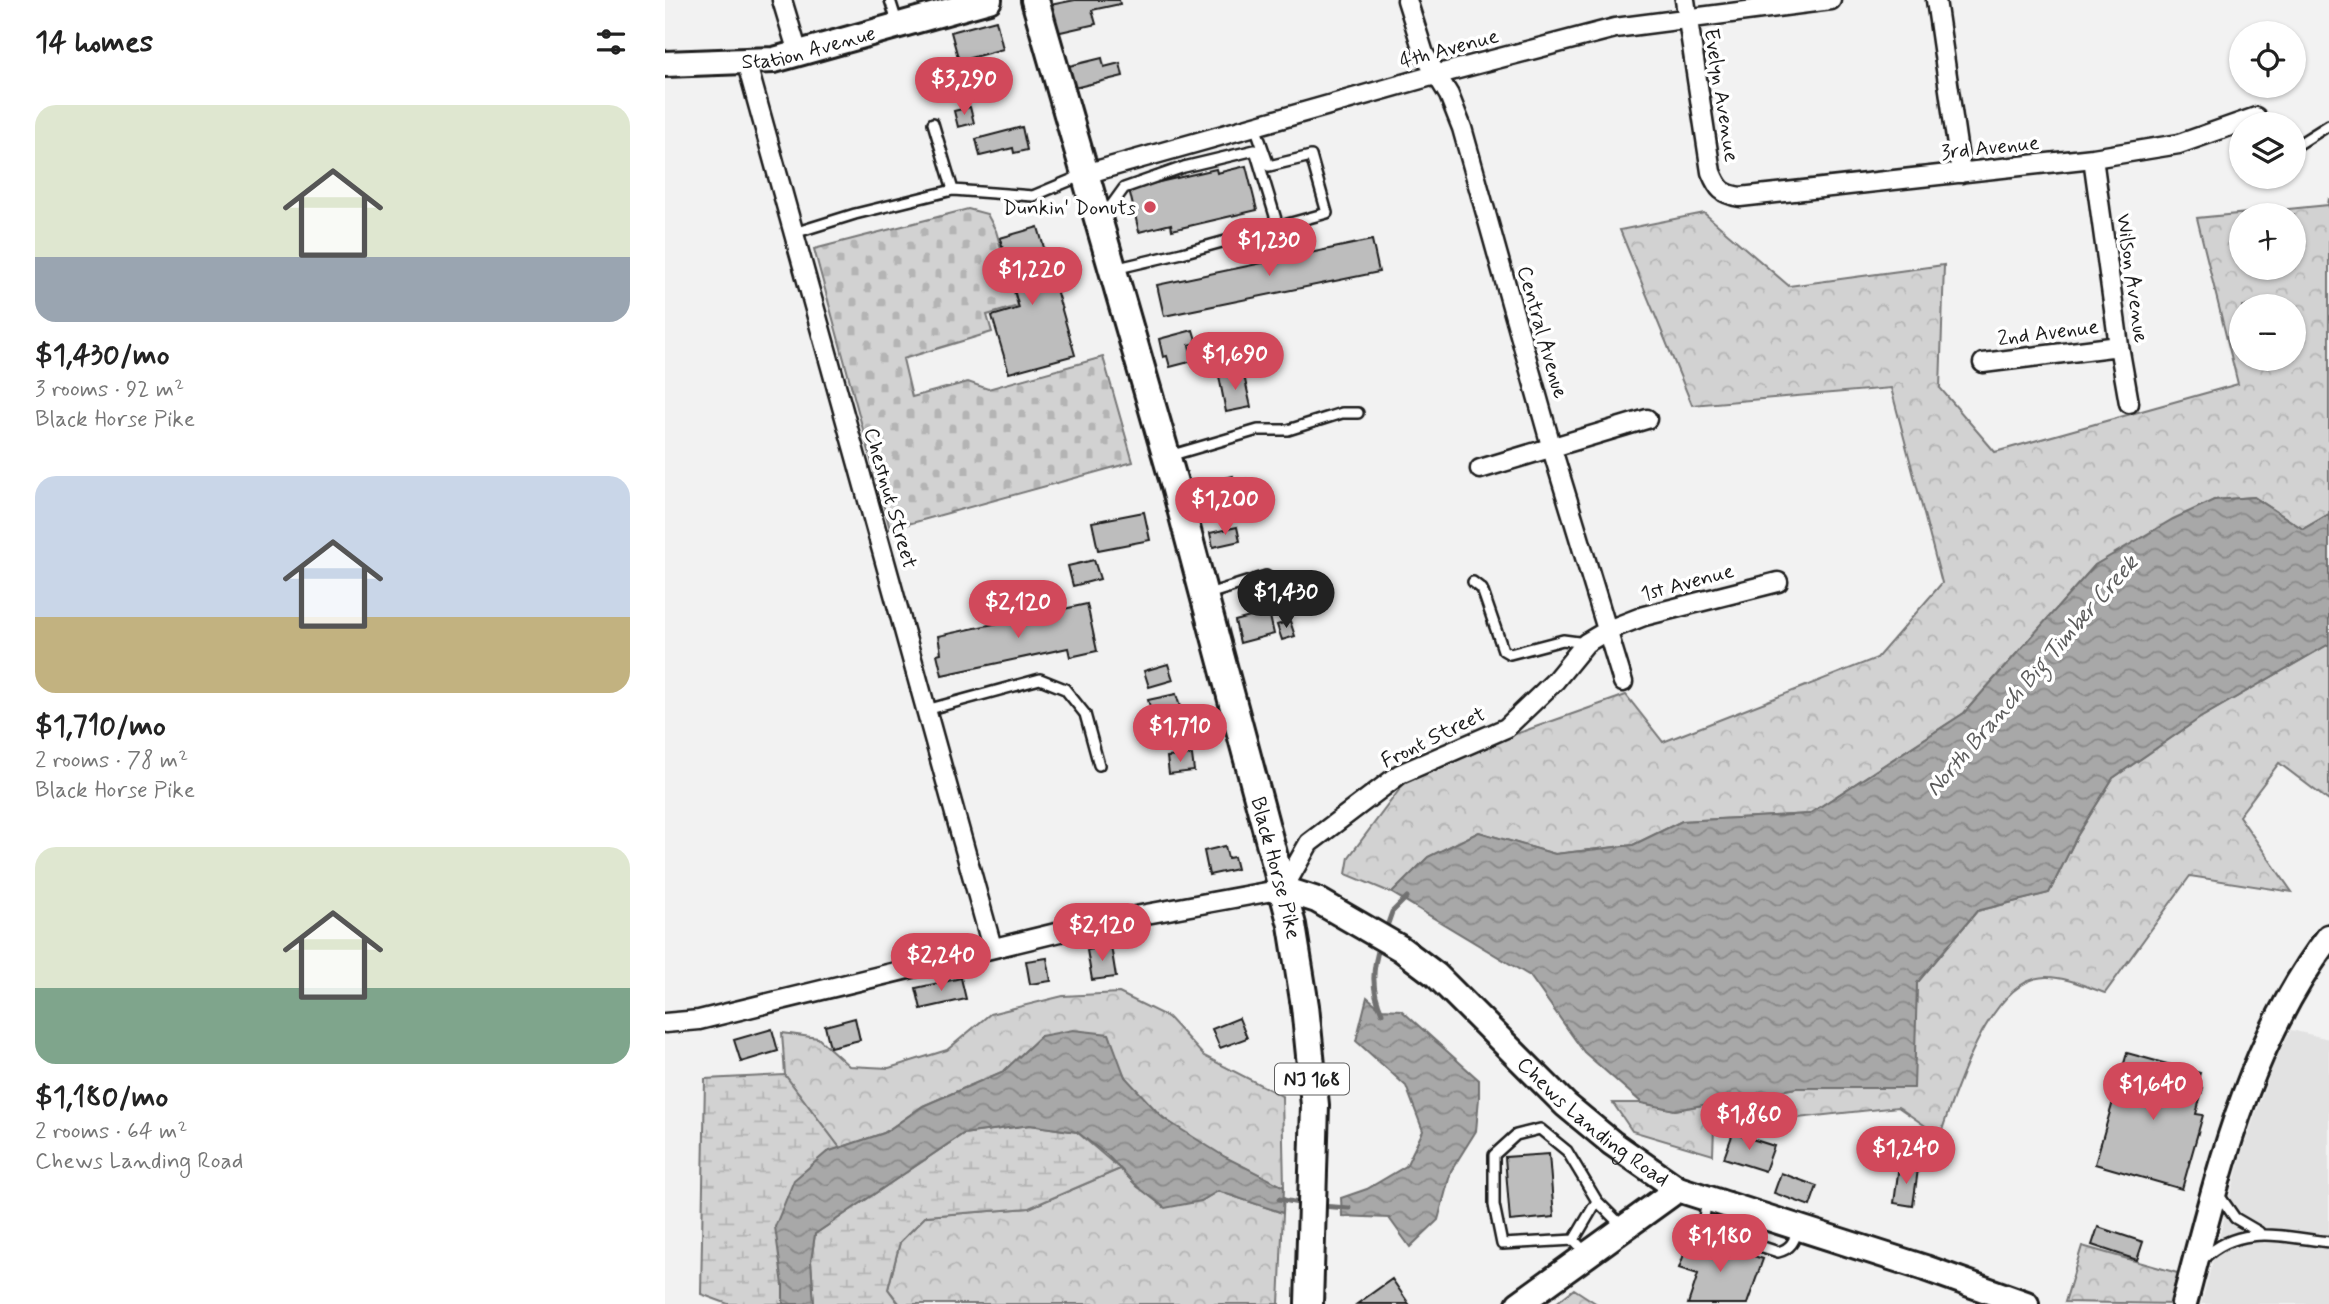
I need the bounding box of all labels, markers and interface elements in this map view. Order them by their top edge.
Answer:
street label: Station Avenue [741,19,879,76]
map controls [2229,21,2306,371]
button: locate [2229,21,2306,98]
street label: 4th Avenue [1397,22,1502,76]
text: 14 homes [35,23,153,62]
icon: filters [592,23,630,61]
street label: Evelyn Avenue [1697,26,1745,164]
pin: $3,290 [907,58,1021,117]
text: $3,290 [931,65,997,95]
button: layers [2229,112,2306,189]
street label: 3rd Avenue [1940,129,2041,167]
icon: home [270,150,396,276]
place label: Dunkin' Donuts [1003,194,1136,222]
marker: Dunkin' Donuts [1142,199,1158,215]
button: + [2229,203,2306,280]
street label: Wilson Avenue [2109,212,2155,345]
pin: $1,230 [1212,218,1326,278]
text: $1,230 [1237,226,1301,256]
pin: $1,220 [975,247,1089,307]
text: $1,220 [998,255,1066,285]
street label: Central Avenue [1510,263,1574,402]
button: − [2229,294,2306,371]
street label: 2nd Avenue [1996,313,2100,353]
pin: $1,690 [1178,332,1292,392]
text: $1,430/mo [35,336,170,375]
text: $1,690 [1202,340,1268,370]
text: 3 rooms · 92 m² [35,375,184,405]
text: Black Horse Pike [35,405,195,435]
street label: Chestnut Street [857,425,924,572]
pin: $1,200 [1168,477,1282,537]
text: $1,200 [1191,485,1259,515]
icon: home [270,521,396,647]
water label: North Branch Big Timber Creek [1920,548,2148,804]
street label: 1st Avenue [1638,557,1737,609]
pin: $1,430 [1229,570,1343,630]
text: $1,430 [1254,578,1319,608]
pin: $2,120 [961,580,1075,640]
text: $2,120 [985,588,1051,618]
street label: Front Street [1376,700,1491,775]
pin: $1,710 [1123,704,1237,764]
text: $1,710/mo [35,707,166,746]
text: $1,710 [1149,712,1211,742]
text: 2 rooms · 78 m² [35,746,188,776]
text: Black Horse Pike [35,776,195,806]
street label: Black Horse Pike [1243,794,1307,941]
icon: home [270,892,396,1018]
pin: $2,120 [1045,904,1159,963]
text: $2,120 [1069,911,1135,941]
pin: $2,240 [884,934,998,993]
text: $2,240 [907,941,975,971]
street label: Chews Landing Road [1510,1051,1674,1194]
pin: $1,640 [2096,1062,2210,1122]
road number: NJ 168 [1275,1064,1349,1094]
text: $1,640 [2119,1070,2187,1100]
text: $1,180/mo [35,1078,168,1117]
pin: $1,860 [1692,1092,1806,1152]
text: $1,860 [1716,1100,1782,1130]
text: 2 rooms · 64 m² [35,1117,187,1147]
pin: $1,240 [1849,1126,1963,1186]
text: $1,240 [1872,1134,1940,1164]
text: Chews Landing Road [35,1147,243,1177]
pin: $1,180 [1663,1214,1777,1274]
text: $1,180 [1688,1222,1752,1252]

